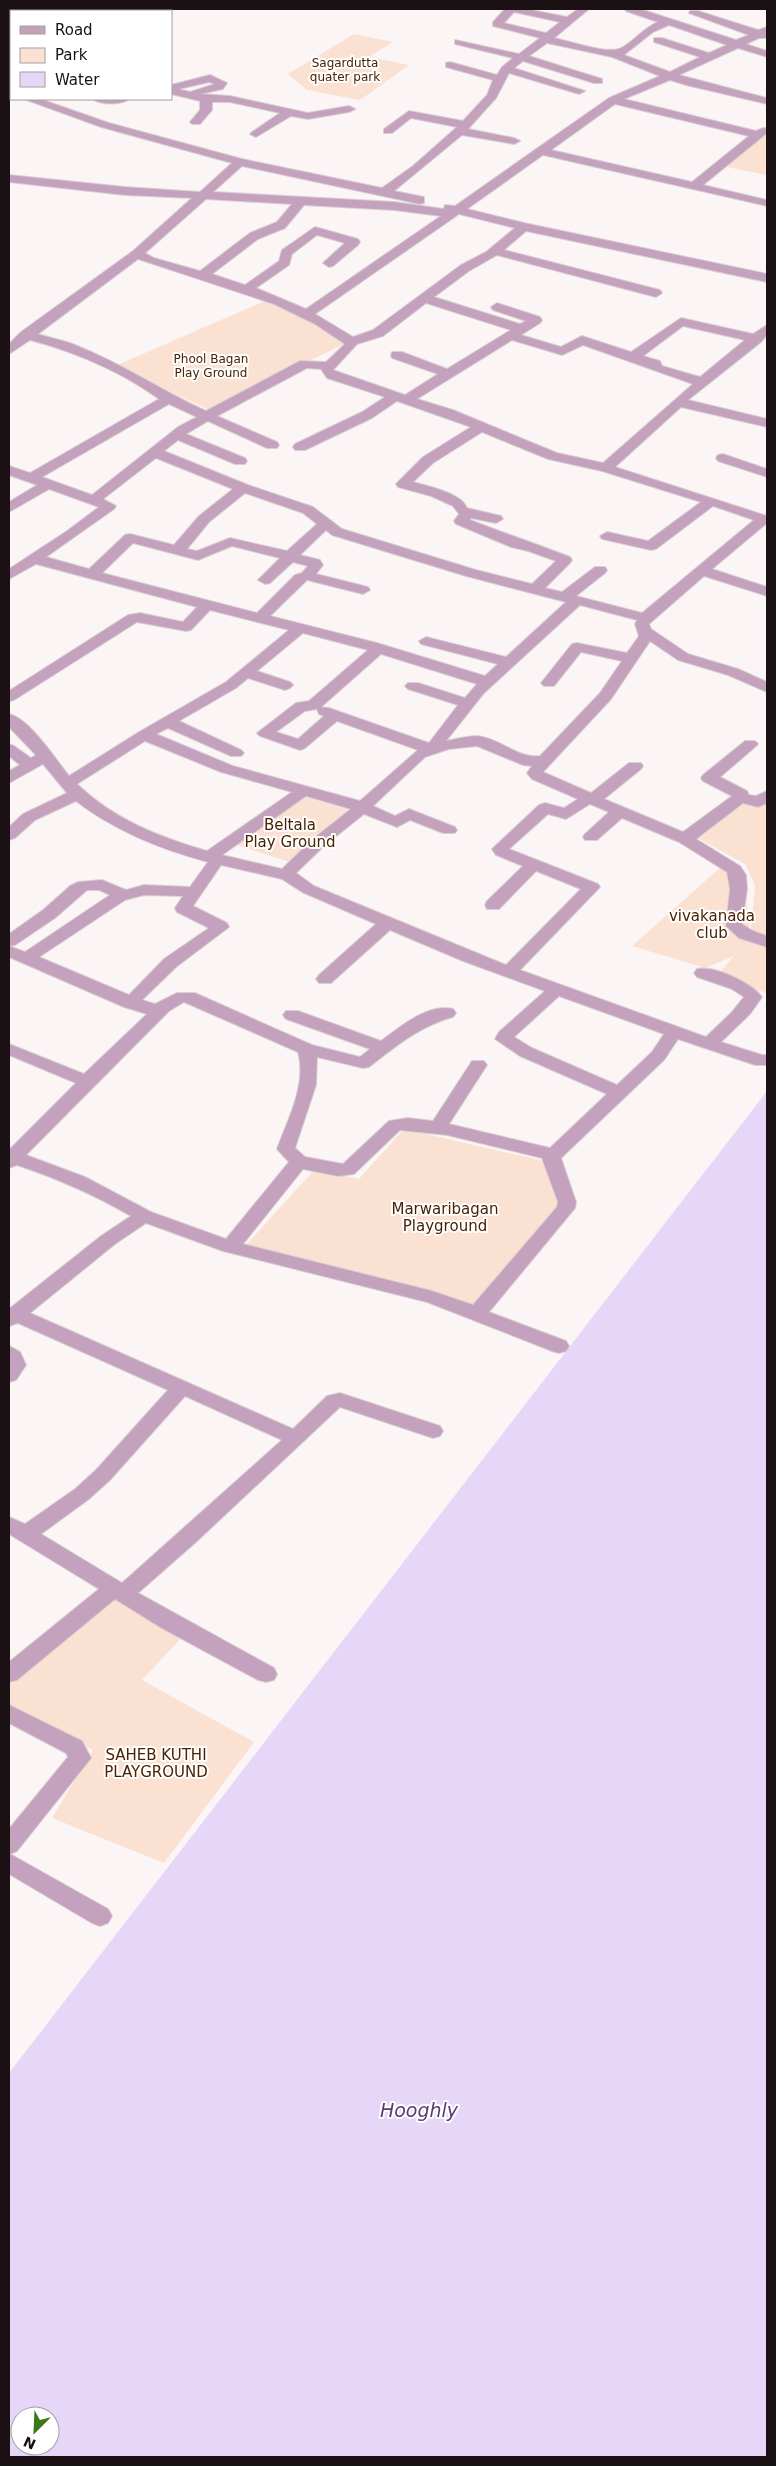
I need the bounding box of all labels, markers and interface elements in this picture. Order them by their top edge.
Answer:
legend [10,10,172,100]
text: Road [55,21,93,39]
text: Park [55,46,88,64]
park label: Sagardutta quater park [310,56,380,84]
text: Water [55,71,100,89]
park label: Phool Bagan Play Ground [174,352,248,380]
park label: Beltala Play Ground [244,816,336,851]
park label: vivakanada club [669,907,755,942]
park label: Marwaribagan Playground [391,1200,499,1235]
park label: SAHEB KUTHI PLAYGROUND [104,1746,208,1781]
water label: Hooghly [380,2099,459,2121]
north arrow [10,2406,60,2456]
text: N [21,2433,38,2453]

